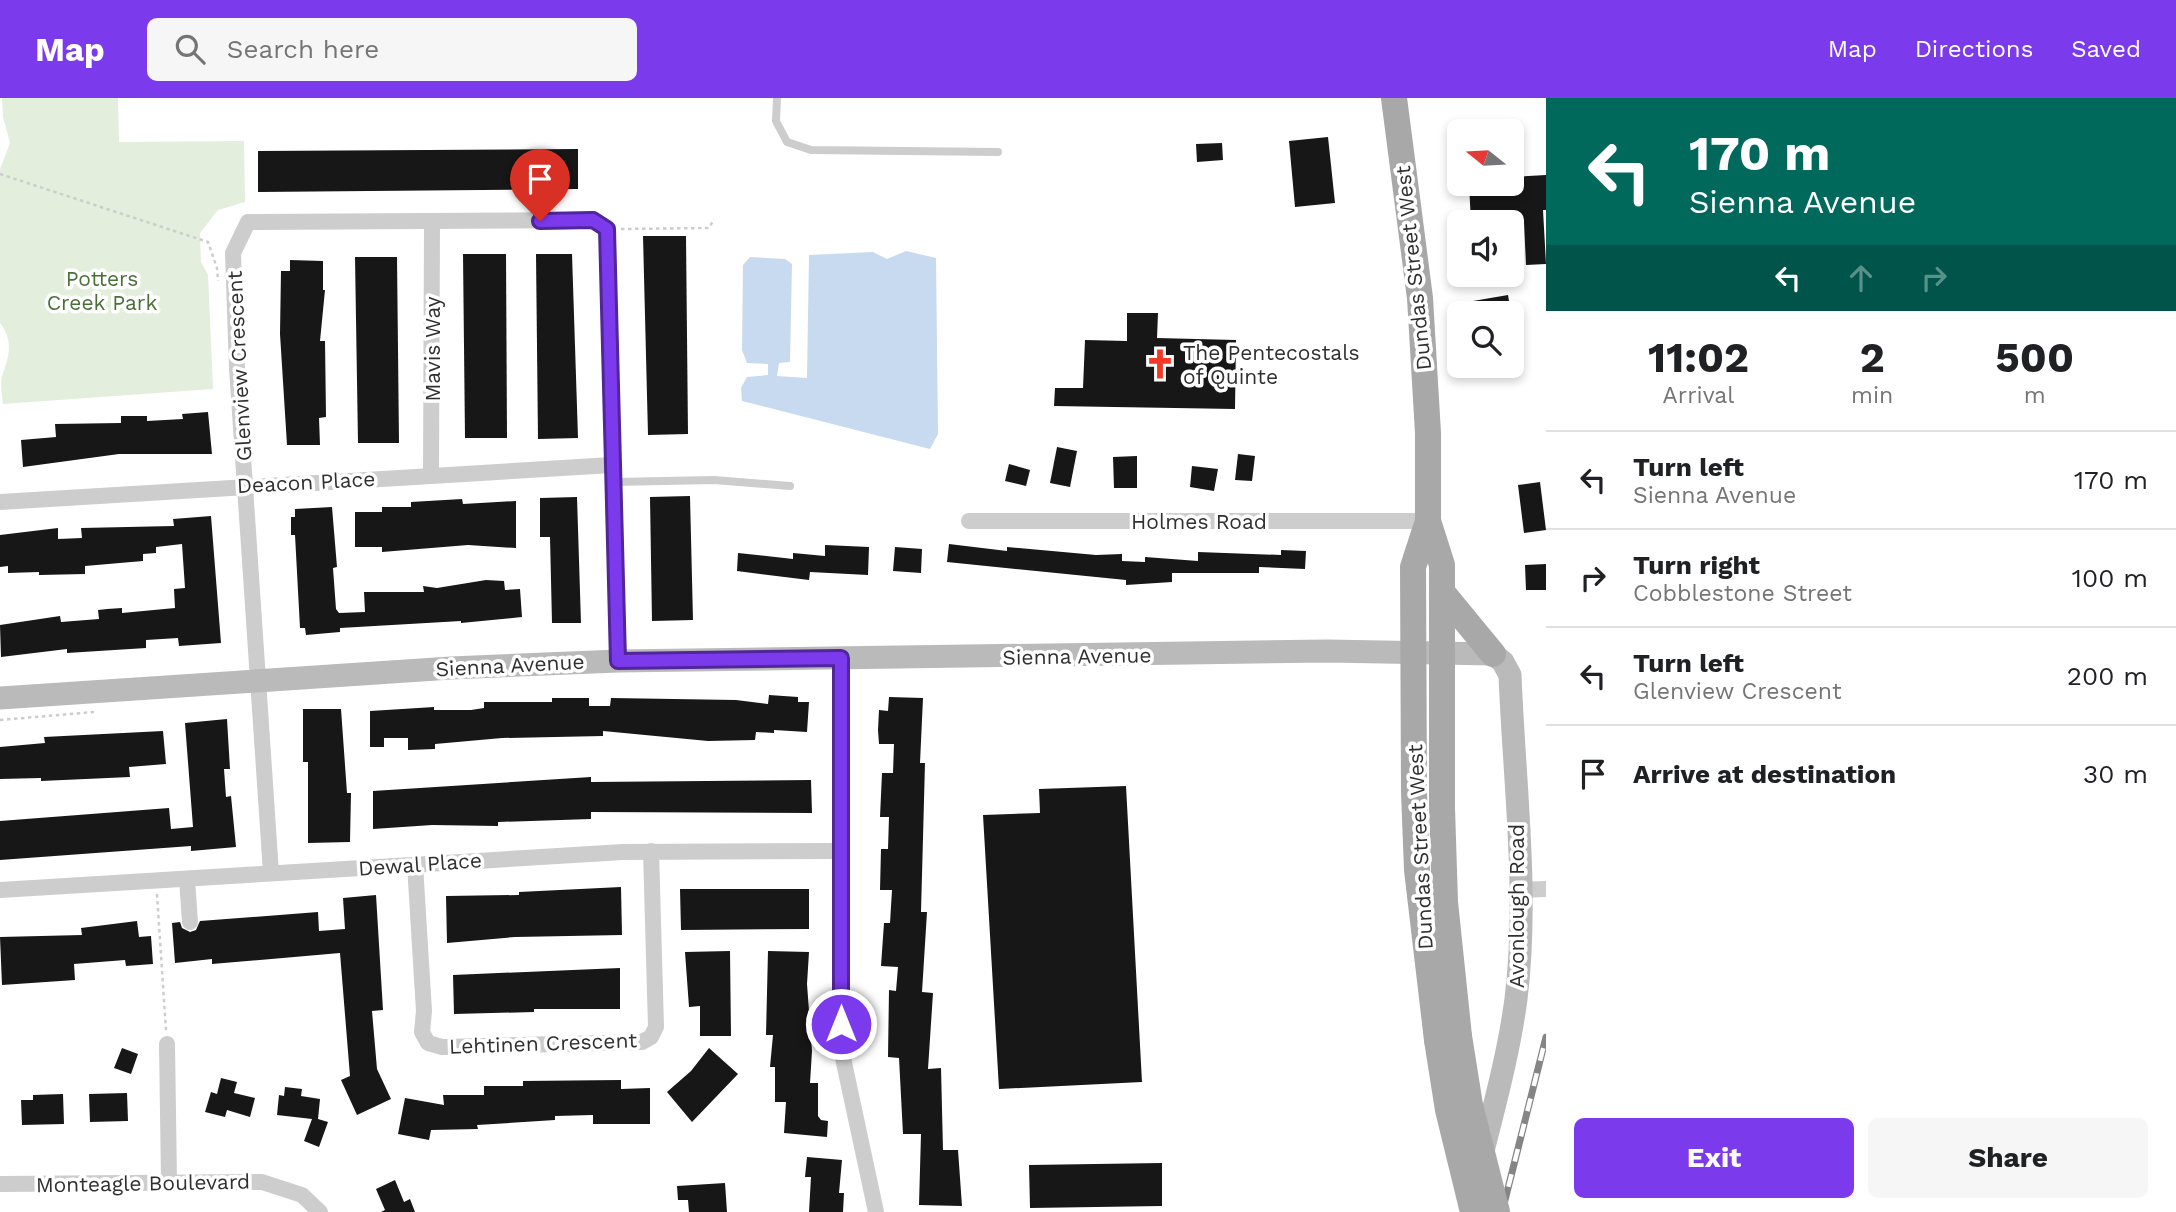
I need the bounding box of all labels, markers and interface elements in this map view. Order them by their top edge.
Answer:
search box [147,18,637,81]
text: Map [35,30,105,69]
icon: search [171,30,209,68]
text: Search here [227,34,379,64]
text: Map [1828,35,1877,63]
text: Directions [1915,35,2033,63]
text: Saved [2071,35,2141,63]
north arrow [1447,119,1524,196]
map controls [1447,119,1524,378]
text: 170 m [1689,124,1830,182]
icon: left [1574,126,1665,217]
pin [510,149,570,221]
icon: arrive [521,160,559,198]
street label: Dundas Street West [1390,164,1436,372]
text: Sienna Avenue [1689,183,1916,221]
button: sound [1447,210,1524,287]
icon: left [1769,259,1807,297]
icon: ahead [1842,259,1880,297]
icon: right [1915,259,1953,297]
park label: Potters Creek Park [47,266,157,315]
street label: Glenview Crescent [222,270,256,462]
street label: Mavis Way [420,296,445,402]
button: search [1447,301,1524,378]
text: 11:02 [1648,333,1749,382]
text: 2 [1860,333,1885,382]
text: 500 [1995,333,2074,382]
place label: The Pentecostals of Quinte [1183,340,1360,389]
church icon: The Pentecostals of Quinte [1143,347,1177,381]
text: Arrival [1663,382,1734,409]
text: min [1851,382,1893,409]
text: m [2024,382,2046,409]
text: Turn left [1633,452,1744,482]
icon: left [1574,461,1612,499]
text: 170 m [2074,465,2148,495]
street label: Deacon Place [236,466,376,498]
text: Sienna Avenue [1633,482,1796,509]
street label: Holmes Road [1131,509,1267,534]
text: Turn right [1633,550,1760,580]
icon: right [1574,559,1612,597]
text: 100 m [2072,563,2148,593]
text: Cobblestone Street [1633,580,1852,607]
street label: Sienna Avenue [1002,642,1152,670]
text: Turn left [1633,648,1744,678]
street label: Sienna Avenue [435,649,585,681]
icon: left [1574,657,1612,695]
text: 200 m [2067,661,2148,691]
text: Glenview Crescent [1633,678,1842,705]
street label: Dundas Street West [1402,743,1438,950]
icon: arrive [1574,755,1612,793]
text: Arrive at destination [1633,759,1896,789]
text: 30 m [2083,759,2148,789]
street label: Avonlough Road [1504,824,1529,988]
street label: Dewal Place [357,847,483,881]
position arrow [804,987,878,1061]
street label: Lehtinen Crescent [449,1027,638,1059]
button: Exit [1574,1118,1854,1198]
button: Share [1868,1118,2148,1198]
street label: Monteagle Boulevard [36,1169,250,1197]

